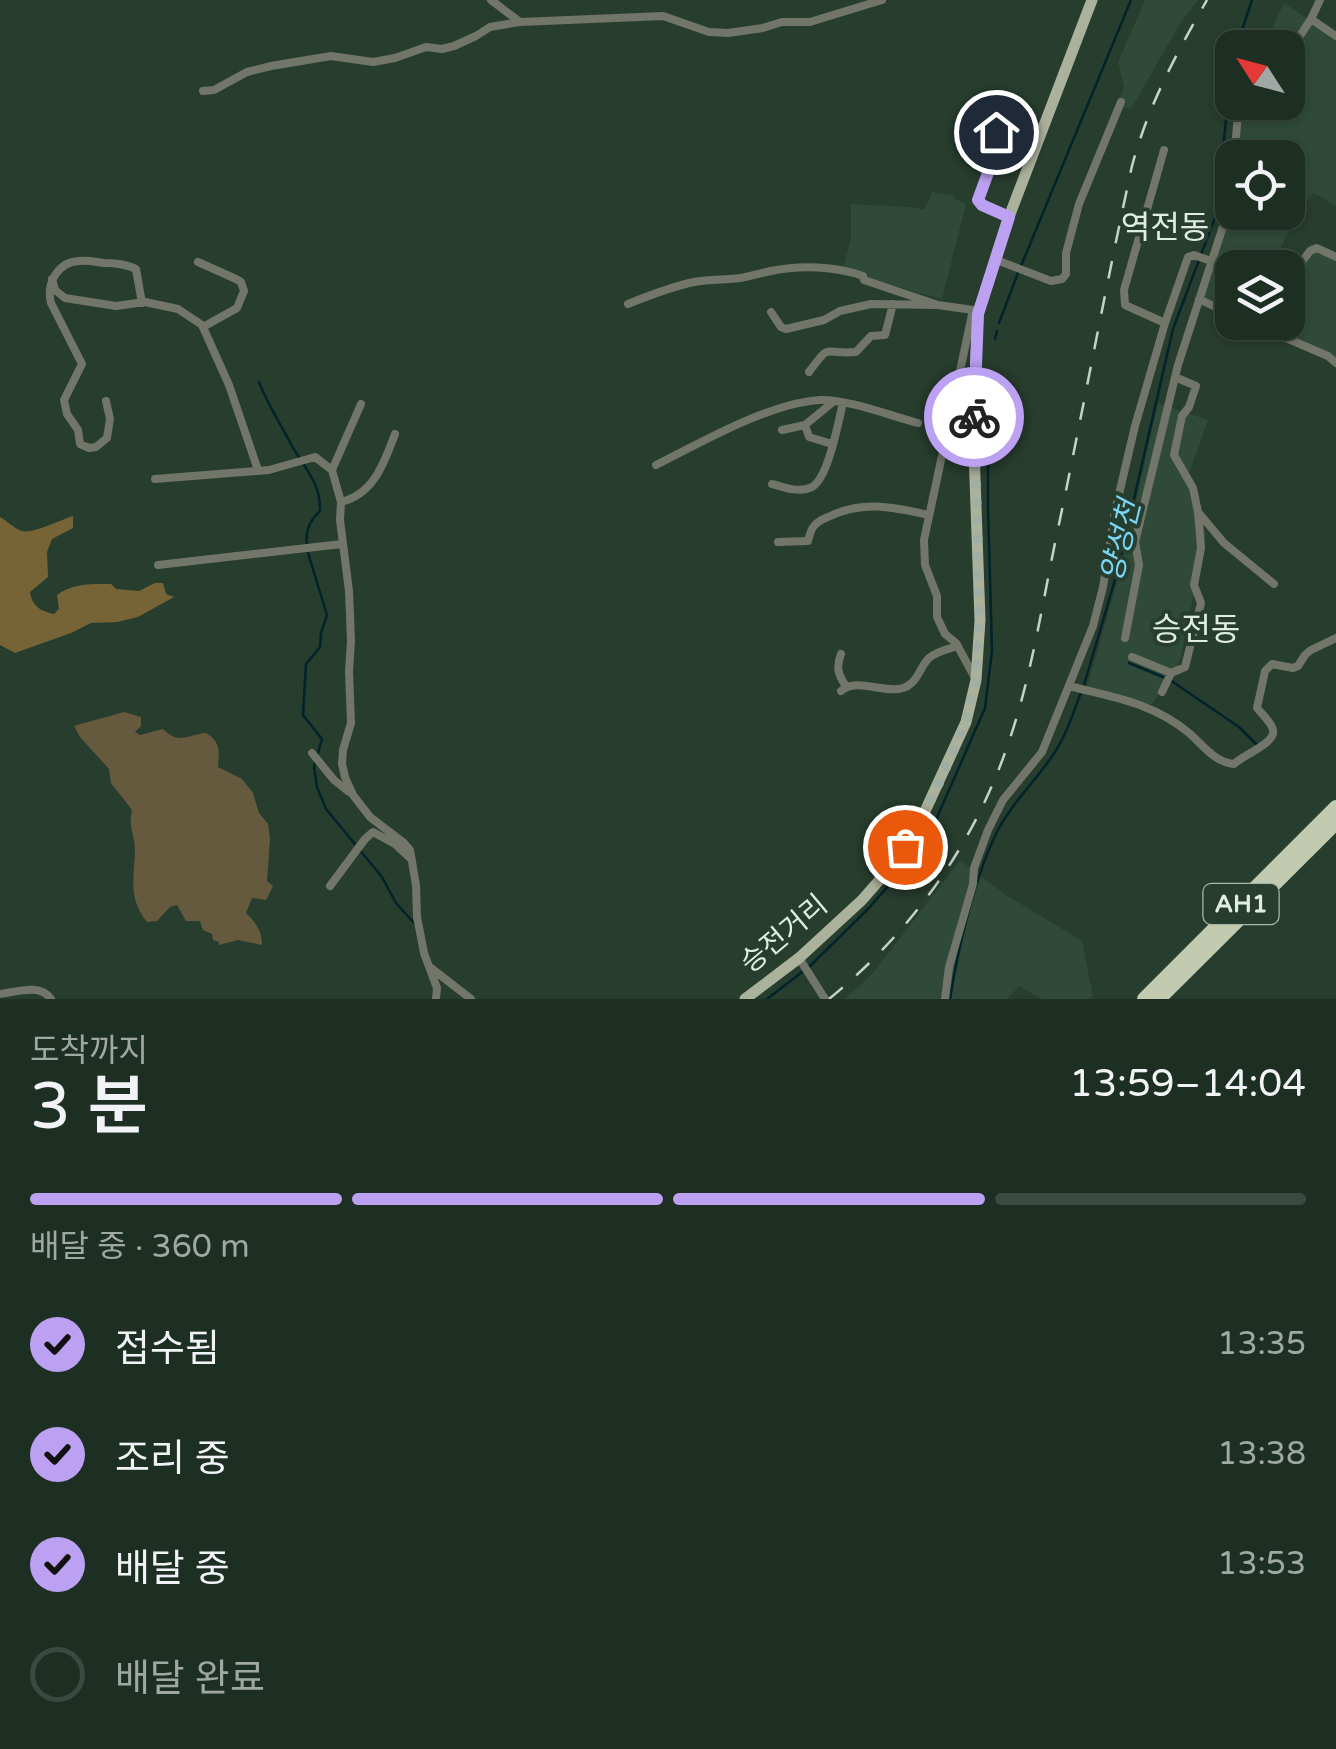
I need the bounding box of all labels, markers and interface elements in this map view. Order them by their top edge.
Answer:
north arrow [1215,30,1305,120]
map controls [1215,30,1305,340]
pin [954,90,1039,175]
icon: home [969,105,1024,160]
button: locate [1215,140,1305,230]
district label: 역전동 [1121,209,1209,247]
button: layers [1215,250,1305,340]
courier [924,367,1024,467]
icon: bike [947,390,1002,445]
water label: 양성천 [1093,493,1150,586]
district label: 승전동 [1152,611,1240,649]
pin [863,805,948,890]
icon: bag [878,820,933,875]
road number: AH1 [1204,884,1278,924]
street label: 승전거리 [734,888,834,980]
text: 도착까지 [30,1032,148,1070]
text: 13:59–14:04 [1069,1061,1306,1107]
text: 3 분 [30,1068,148,1147]
text: 배달 중 · 360 m [30,1228,250,1266]
icon: check [30,1317,85,1372]
text: 13:35 [1217,1325,1306,1363]
text: 접수됨 [115,1326,220,1372]
icon: check [30,1427,85,1482]
text: 13:38 [1217,1435,1306,1473]
text: 조리 중 [115,1436,230,1482]
icon: check [30,1537,85,1592]
text: 13:53 [1217,1545,1306,1583]
text: 배달 중 [115,1546,230,1592]
text: 배달 완료 [115,1656,265,1702]

